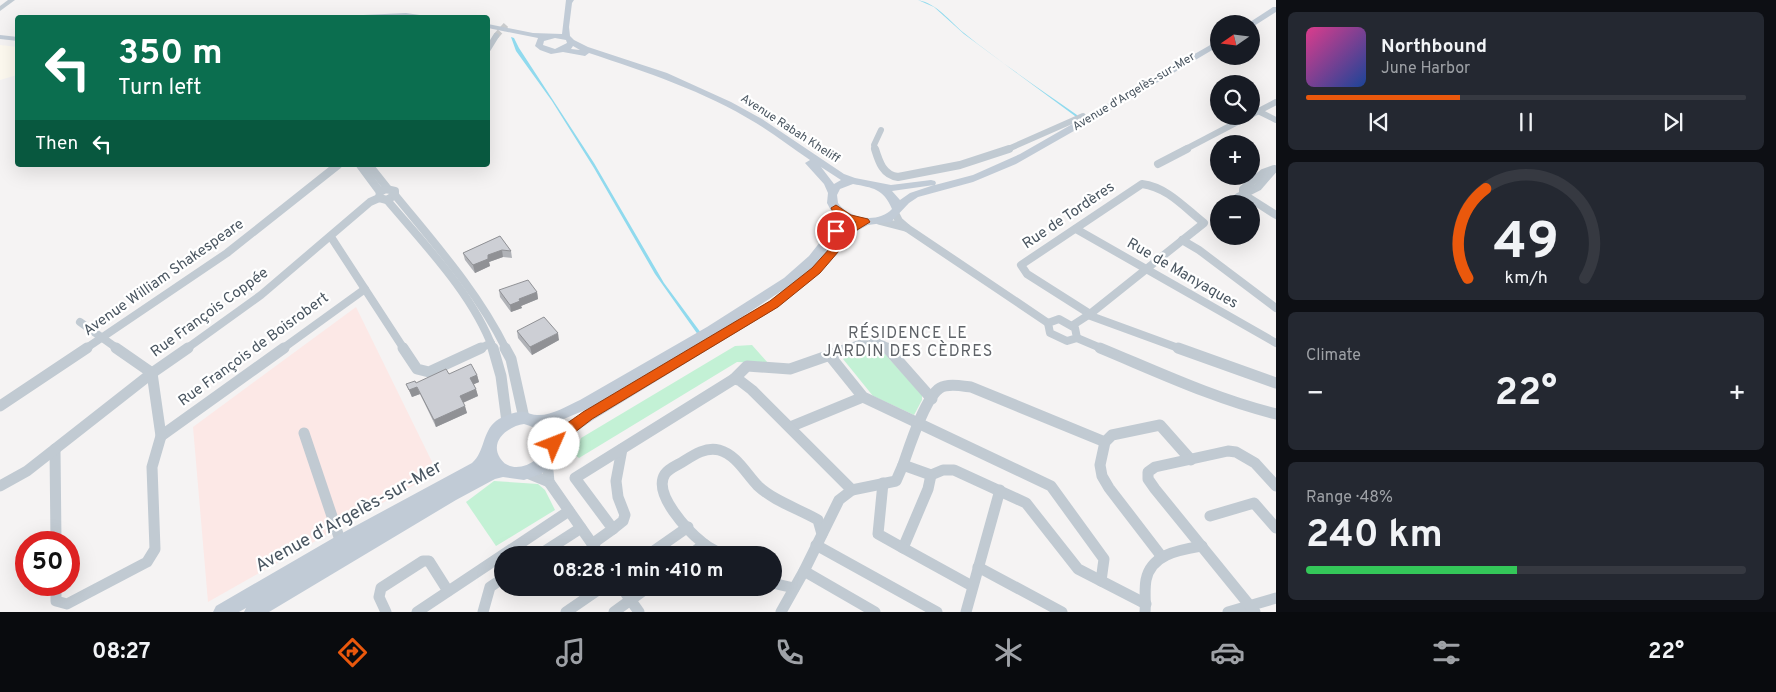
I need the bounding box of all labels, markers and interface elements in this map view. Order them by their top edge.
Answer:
north arrow [1210,15,1260,65]
map controls [1210,15,1260,245]
text: 350 m [118,32,223,76]
icon: left [35,35,100,100]
text: Northbound [1381,35,1487,59]
street label: Avenue d'Argelès-sur-Mer [1070,49,1199,135]
text: June Harbor [1381,59,1470,79]
text: Turn left [118,75,201,102]
button: search [1210,75,1260,125]
street label: Avenue Rabah Kheliff [737,91,843,167]
icon: previous [1365,108,1393,136]
icon: pause [1512,108,1540,136]
icon: next [1659,108,1687,136]
icon: left [88,130,116,158]
text: Then [35,132,78,156]
button: + [1210,135,1260,185]
street label: Rue de Tordères [1019,178,1119,254]
button: − [1210,195,1260,245]
pin [815,210,857,252]
text: 49 [1493,211,1559,277]
street label: Avenue William Shakespeare [80,215,248,341]
icon: arrive [822,217,850,245]
street label: Rue de Manyaques [1123,234,1241,314]
street label: Rue François Coppée [147,264,273,362]
text: km/h [1504,267,1548,290]
street label: Rue François de Boisrobert [175,289,333,411]
district label: RÉSIDENCE LE JARDIN DES CÈDRES [823,322,993,362]
text: Climate [1306,346,1361,366]
text: 22° [1495,370,1557,419]
text: − [1306,377,1324,413]
text: + [1728,377,1746,413]
position arrow [527,417,579,469]
street label: Avenue d'Argelès-sur-Mer [251,456,447,578]
text: Range · 48% [1306,488,1393,508]
text: 240 km [1306,512,1443,561]
speed limit sign: 50 [15,531,80,596]
text: 08:28 · 1 min · 410 m [553,559,723,583]
icon: directions [335,635,370,670]
icon: music [553,635,588,670]
icon: phone [772,635,807,670]
icon: climate [991,635,1026,670]
icon: car [1210,635,1245,670]
icon: filters [1429,635,1464,670]
text: 08:27 [92,639,151,666]
text: 22° [1648,639,1684,666]

